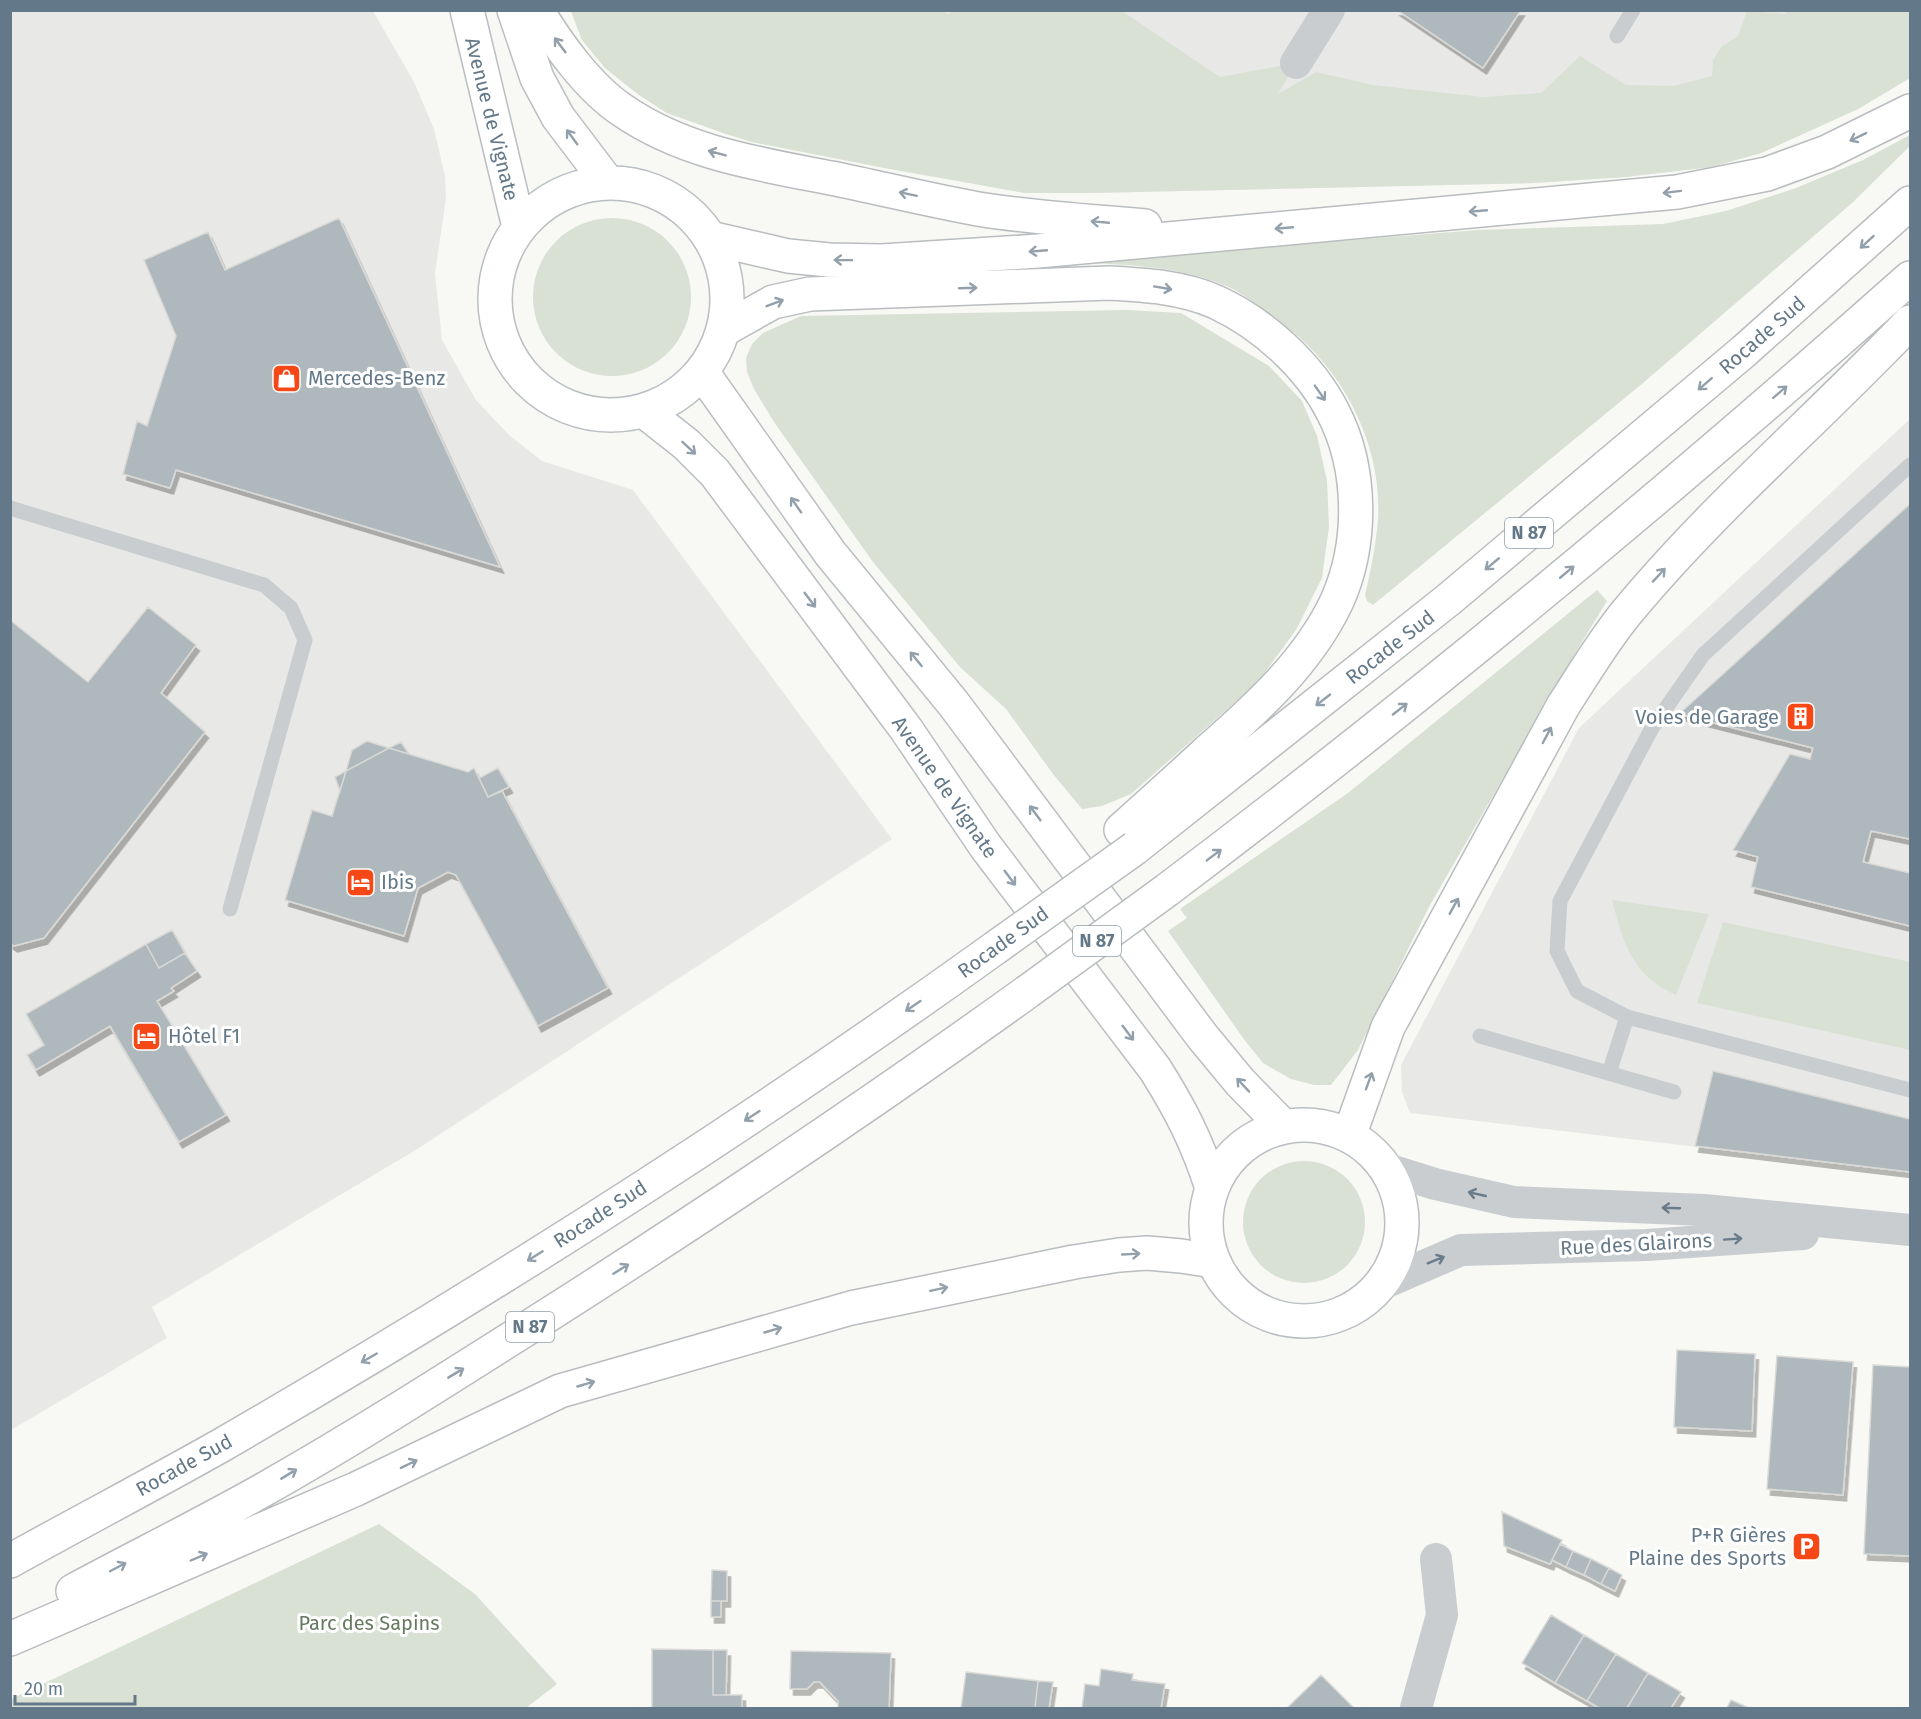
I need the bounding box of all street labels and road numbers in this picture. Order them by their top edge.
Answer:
street label: Avenue de Vignate [460,35,524,203]
street label: Rocade Sud [1714,291,1810,379]
road number: N 87 [1505,518,1553,548]
street label: Rocade Sud [1341,605,1439,689]
street label: Avenue de Vignate [887,712,1003,862]
street label: Rocade Sud [953,901,1053,983]
road number: N 87 [1073,926,1121,956]
street label: Rocade Sud [549,1175,651,1253]
street label: Rue des Glairons [1559,1228,1713,1260]
road number: N 87 [506,1312,554,1342]
street label: Rocade Sud [132,1429,236,1501]

